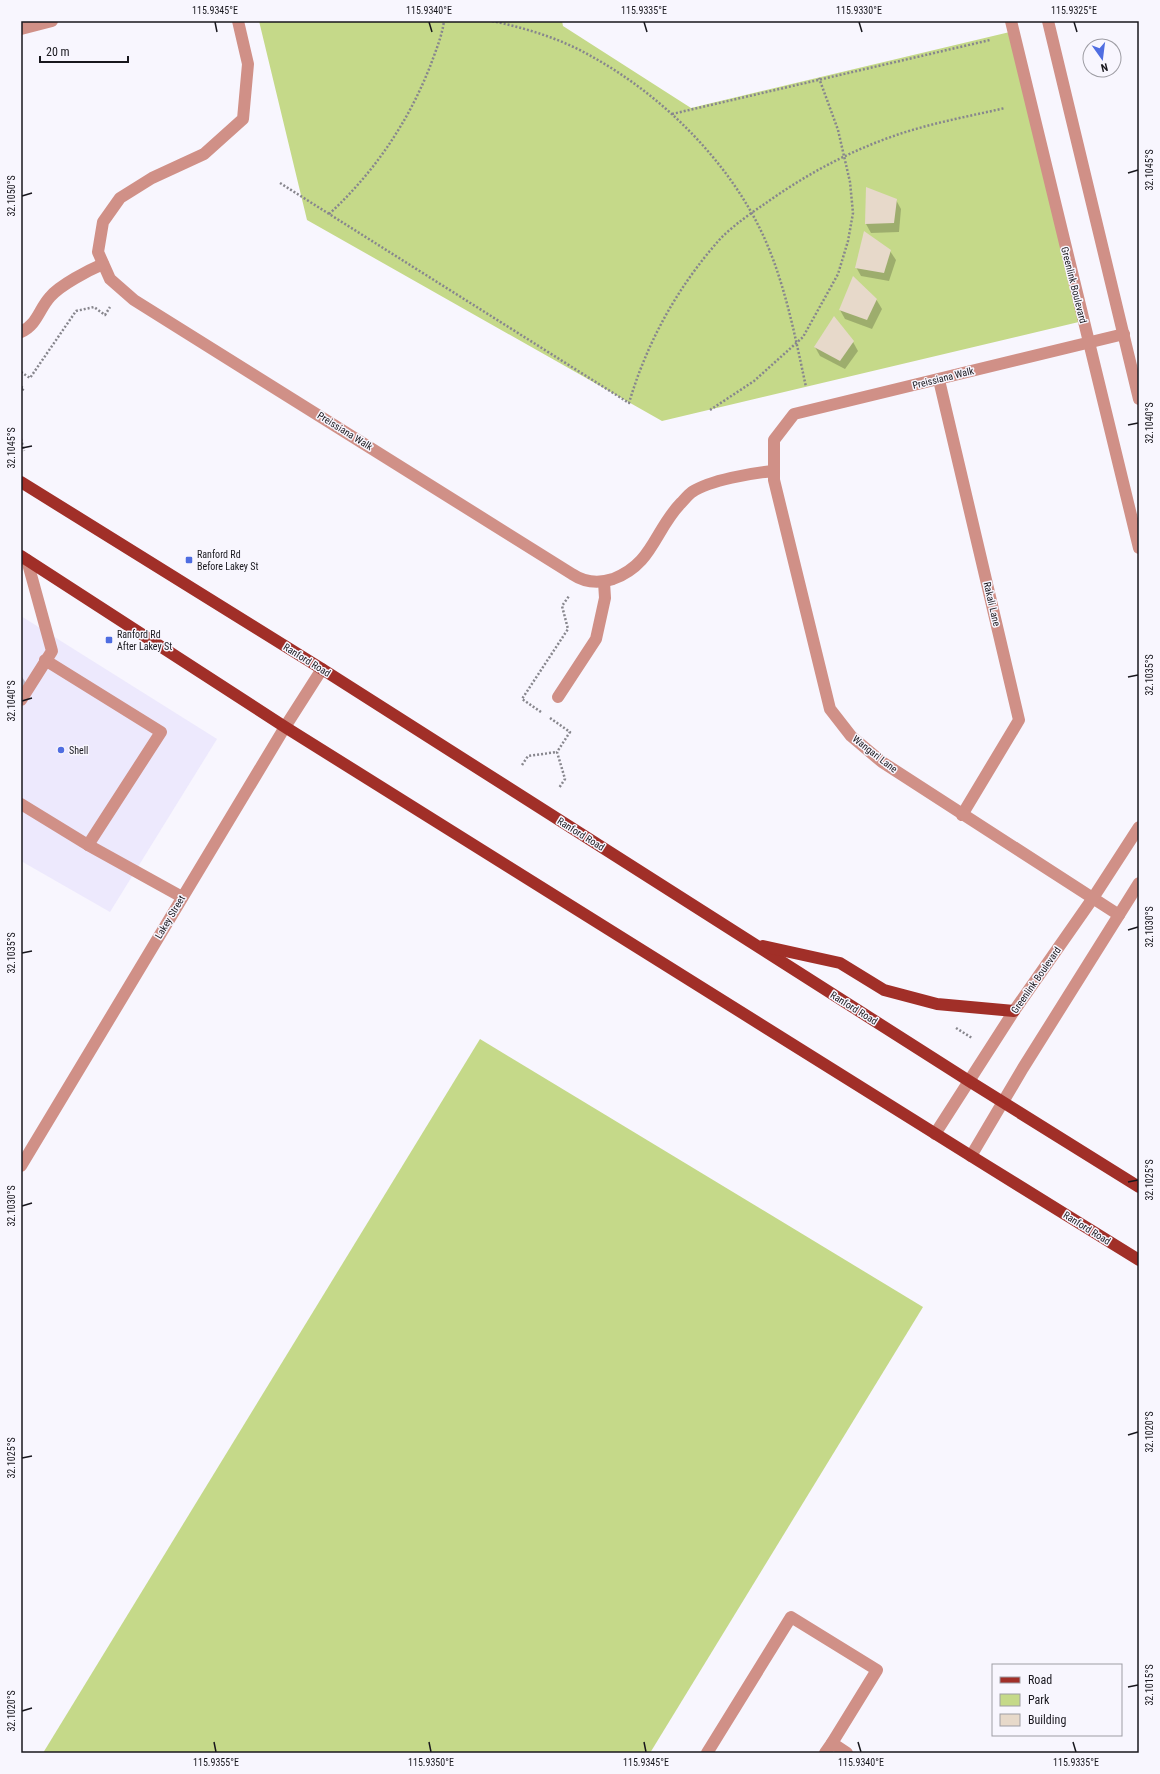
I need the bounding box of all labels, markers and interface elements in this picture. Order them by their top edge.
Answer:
text: 115.9345°E [192,5,238,16]
text: 115.9340°E [406,5,452,16]
text: 115.9335°E [621,5,667,16]
text: 115.9330°E [836,5,882,16]
text: 115.9325°E [1051,5,1097,16]
scale bar [40,38,128,64]
north arrow [1082,38,1122,78]
text: 20 m [46,45,70,59]
text: N [1099,60,1109,74]
text: 32.1045°S [1144,149,1155,191]
text: 32.1050°S [6,175,17,217]
street label: Greenlink Boulevard [1059,246,1089,324]
street label: Preissiana Walk [911,365,975,391]
text: 32.1040°S [1144,402,1155,444]
street label: Preissiana Walk [316,410,375,453]
text: 32.1045°S [6,427,17,469]
place label: Ranford Rd Before Lakey St [197,549,258,572]
marker: Ranford Rd Before Lakey St [184,555,194,565]
street label: Rakali Lane [982,581,1003,628]
place label: Ranford Rd After Lakey St [117,629,172,652]
marker: Ranford Rd After Lakey St [104,635,114,645]
street label: Ranford Road [281,641,333,679]
text: 32.1035°S [1144,654,1155,696]
text: 32.1040°S [6,680,17,722]
street label: Wangari Lane [851,733,900,775]
marker: Shell [56,745,66,755]
place label: Shell [69,745,88,756]
street label: Ranford Road [555,815,607,853]
street label: Lakey Street [153,893,187,941]
text: 32.1030°S [1144,906,1155,948]
text: 32.1035°S [6,932,17,974]
street label: Greenlink Boulevard [1009,945,1063,1015]
street label: Ranford Road [828,989,880,1027]
text: 32.1025°S [1144,1159,1155,1201]
text: 32.1030°S [6,1185,17,1227]
street label: Ranford Road [1061,1209,1113,1247]
text: 32.1020°S [1144,1411,1155,1453]
text: 32.1025°S [6,1437,17,1479]
legend [992,1664,1122,1736]
text: 32.1015°S [1144,1664,1155,1706]
text: Road [1028,1673,1052,1687]
text: 32.1020°S [6,1690,17,1732]
text: Park [1028,1693,1050,1707]
text: Building [1028,1713,1066,1727]
text: 115.9355°E [193,1757,239,1768]
text: 115.9350°E [408,1757,454,1768]
text: 115.9345°E [623,1757,669,1768]
text: 115.9340°E [838,1757,884,1768]
text: 115.9335°E [1053,1757,1099,1768]

